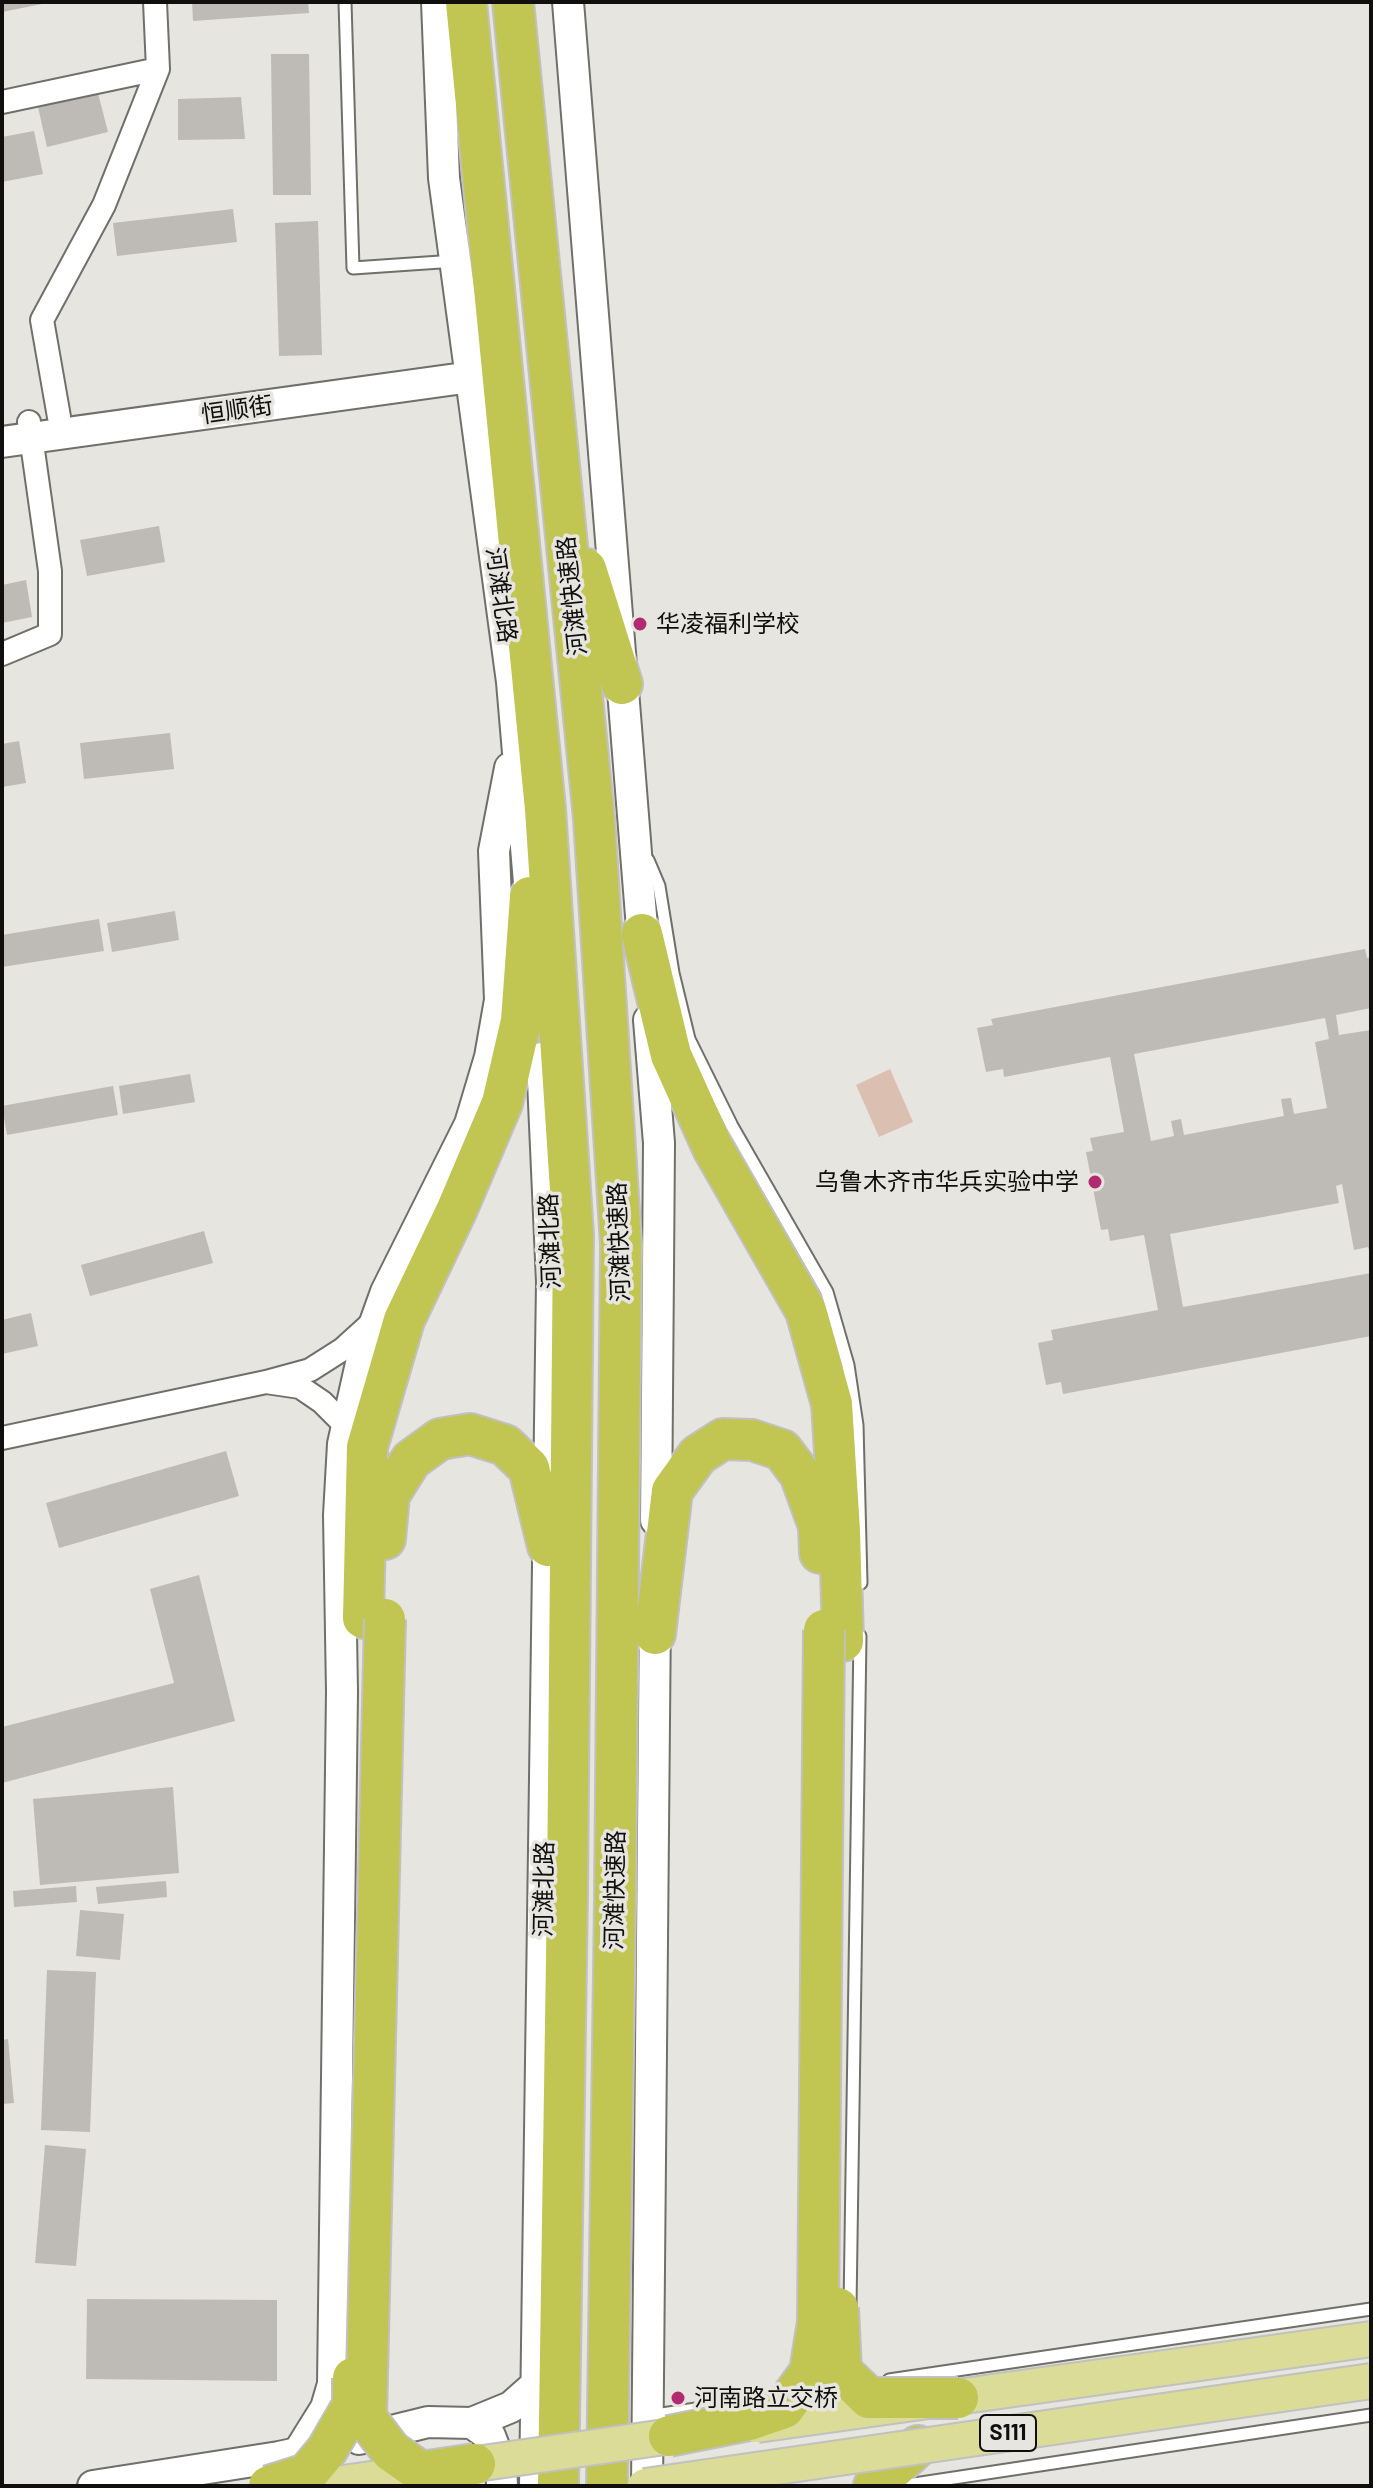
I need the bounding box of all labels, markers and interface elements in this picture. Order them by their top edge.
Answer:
street label: 恒顺街 [199,391,275,429]
street label: 河滩快速路 [551,535,593,657]
street label: 河滩北路 [480,545,522,645]
place label: 华凌福利学校 [656,610,800,638]
marker: 华凌福利学校 [631,615,649,633]
place label: 乌鲁木齐市华兵实验中学 [815,1168,1079,1196]
marker: 乌鲁木齐市华兵实验中学 [1086,1173,1104,1191]
street label: 河滩快速路 [603,1182,635,1302]
street label: 河滩北路 [534,1193,566,1289]
street label: 河滩快速路 [600,1830,630,1950]
street label: 河滩北路 [529,1841,559,1937]
place label: 河南路立交桥 [694,2384,838,2412]
marker: 河南路立交桥 [669,2389,687,2407]
road number: S111 [980,2415,1036,2451]

